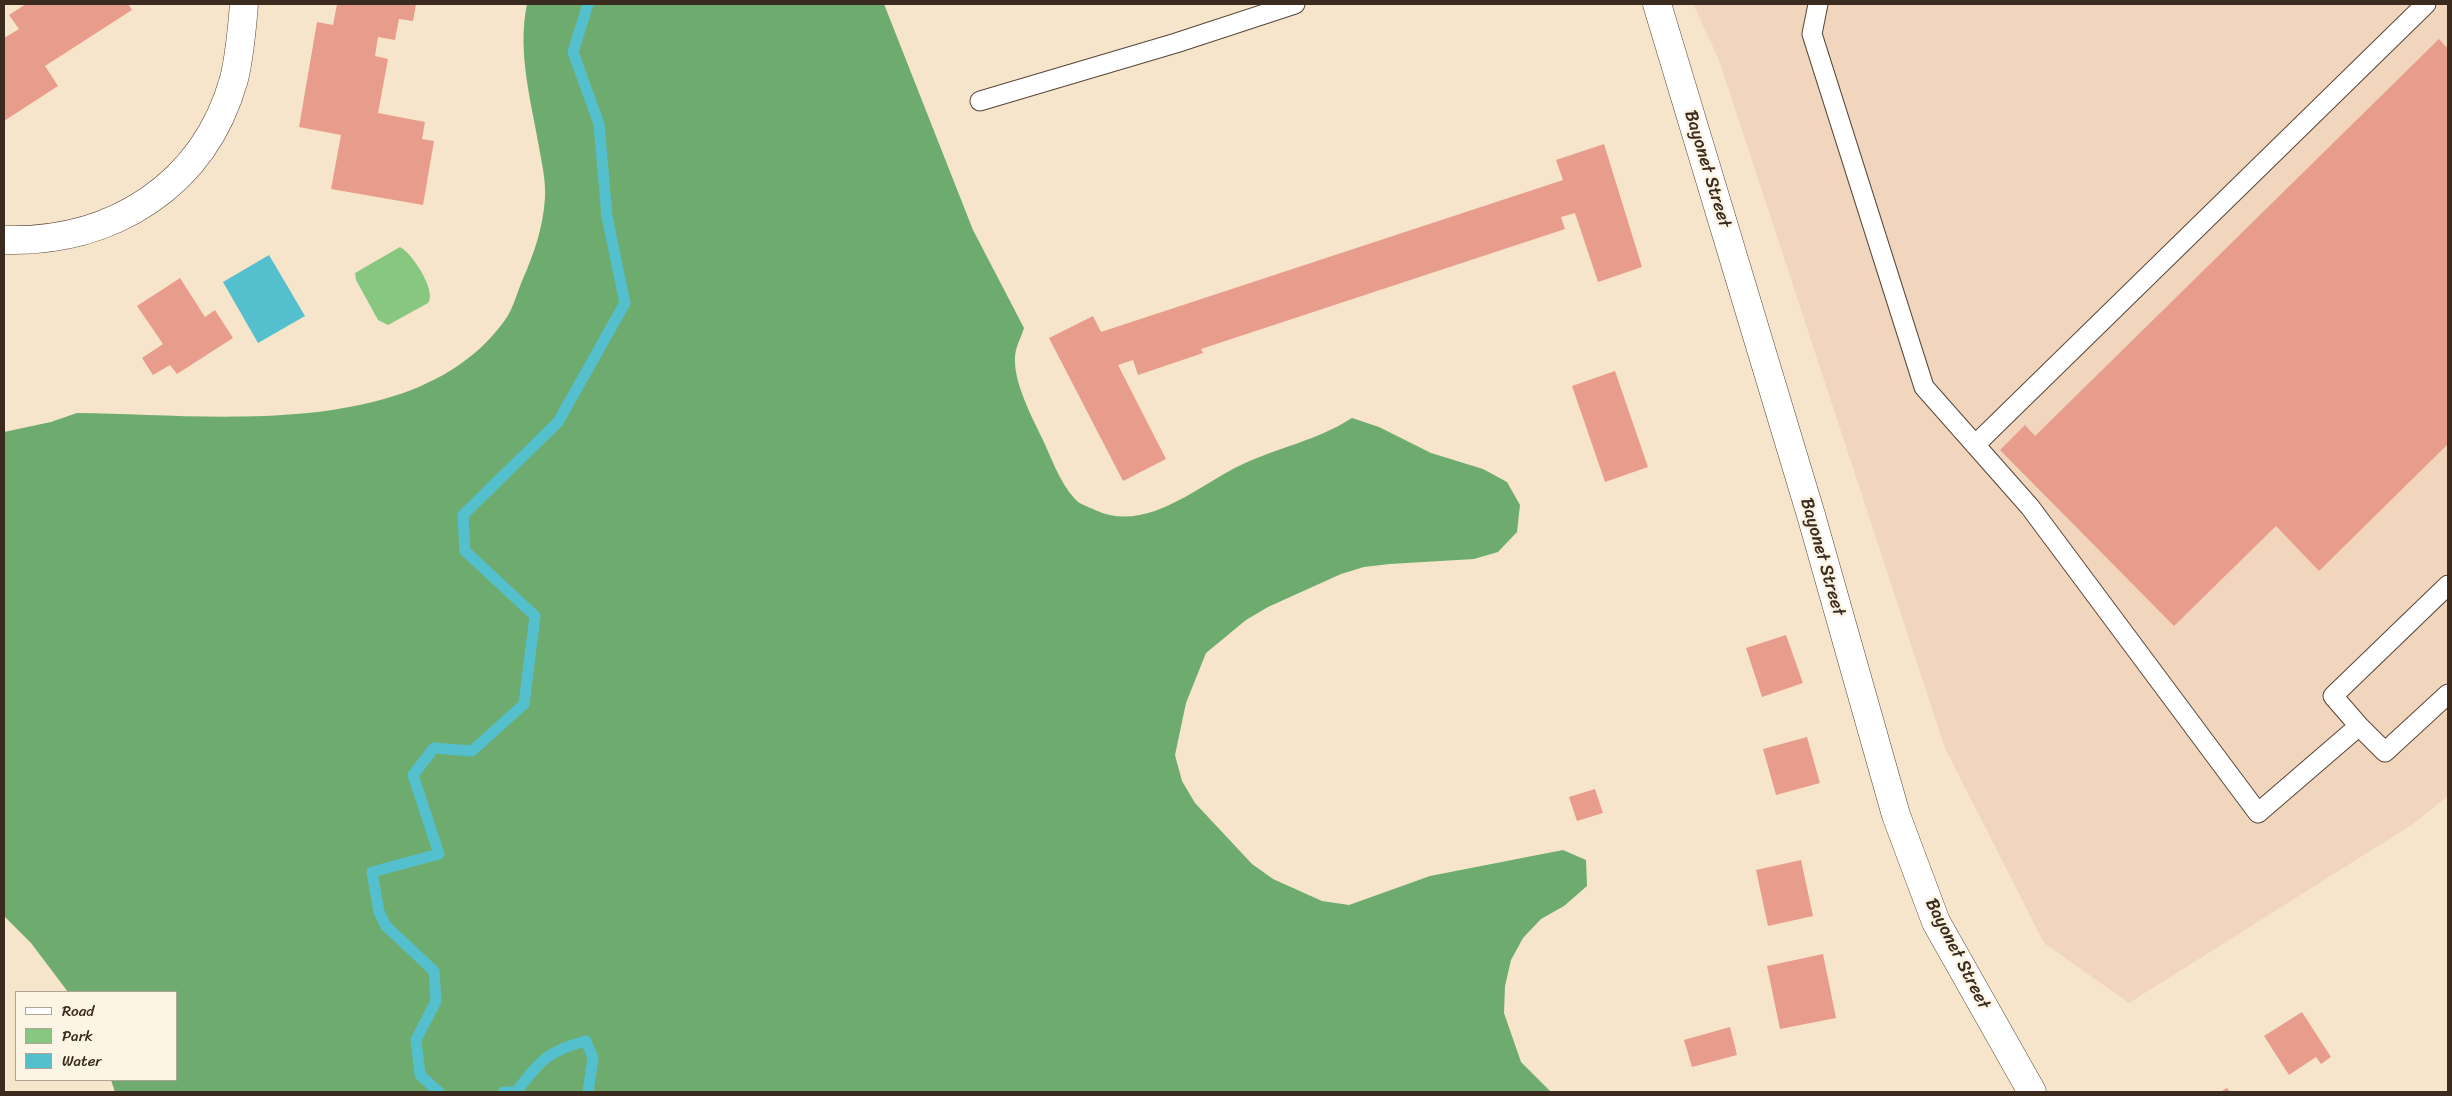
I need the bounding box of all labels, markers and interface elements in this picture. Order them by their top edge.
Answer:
street label: Bayonet Street [1679,108,1735,230]
street label: Bayonet Street [1795,496,1849,618]
street label: Bayonet Street [1920,895,1994,1013]
legend [15,991,178,1081]
text: Road [62,998,94,1024]
text: Park [62,1023,93,1049]
text: Water [62,1048,102,1074]

